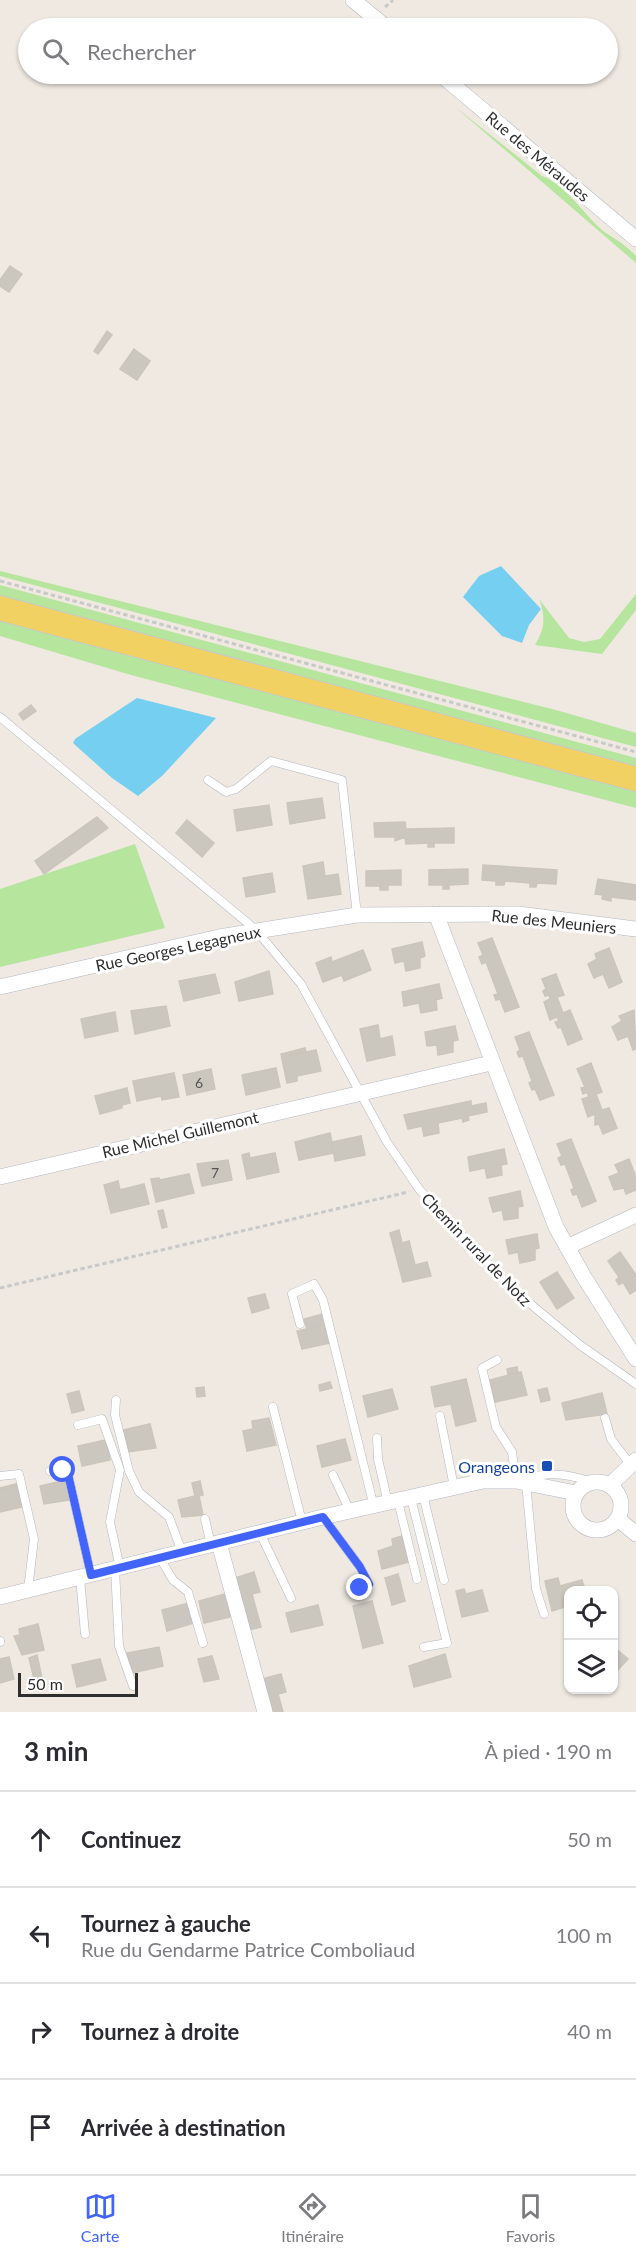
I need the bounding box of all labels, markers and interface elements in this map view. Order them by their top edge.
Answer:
search box [18,18,618,84]
icon: search [39,35,72,68]
text: Rechercher [87,38,196,65]
street label: Rue des Méraudes [482,107,594,205]
street label: Rue des Meuniers [491,905,617,937]
street label: Rue Georges Legagneux [94,921,262,975]
house number: 6 [195,1074,203,1091]
street label: Rue Michel Guillemont [100,1107,260,1161]
house number: 7 [211,1164,219,1181]
street label: Chemin rural de Notz [418,1189,536,1309]
route start [49,1456,75,1482]
place label: Orangeons [458,1457,535,1476]
marker: Orangeons [540,1459,554,1473]
route end [346,1574,372,1600]
map controls [564,1586,618,1694]
button: locate [564,1586,618,1640]
button: layers [564,1640,618,1694]
scale bar [18,1670,138,1698]
text: 50 m [27,1674,63,1693]
text: 3 min [24,1735,88,1767]
text: À pied · 190 m [484,1739,612,1763]
icon: ahead [24,1823,57,1856]
text: Continuez [81,1826,181,1853]
text: 50 m [567,1827,612,1851]
text: Tournez à gauche [81,1910,251,1937]
icon: left [24,1919,57,1952]
text: 100 m [556,1923,612,1947]
text: Rue du Gendarme Patrice Comboliaud [81,1937,415,1961]
icon: right [24,2015,57,2048]
text: Tournez à droite [81,2018,239,2045]
text: 40 m [567,2019,612,2043]
icon: arrive [24,2111,57,2144]
text: Arrivée à destination [81,2114,286,2141]
tab: Carte [81,2190,119,2245]
tab: Itinéraire [281,2190,344,2245]
tab: Favoris [506,2190,555,2245]

